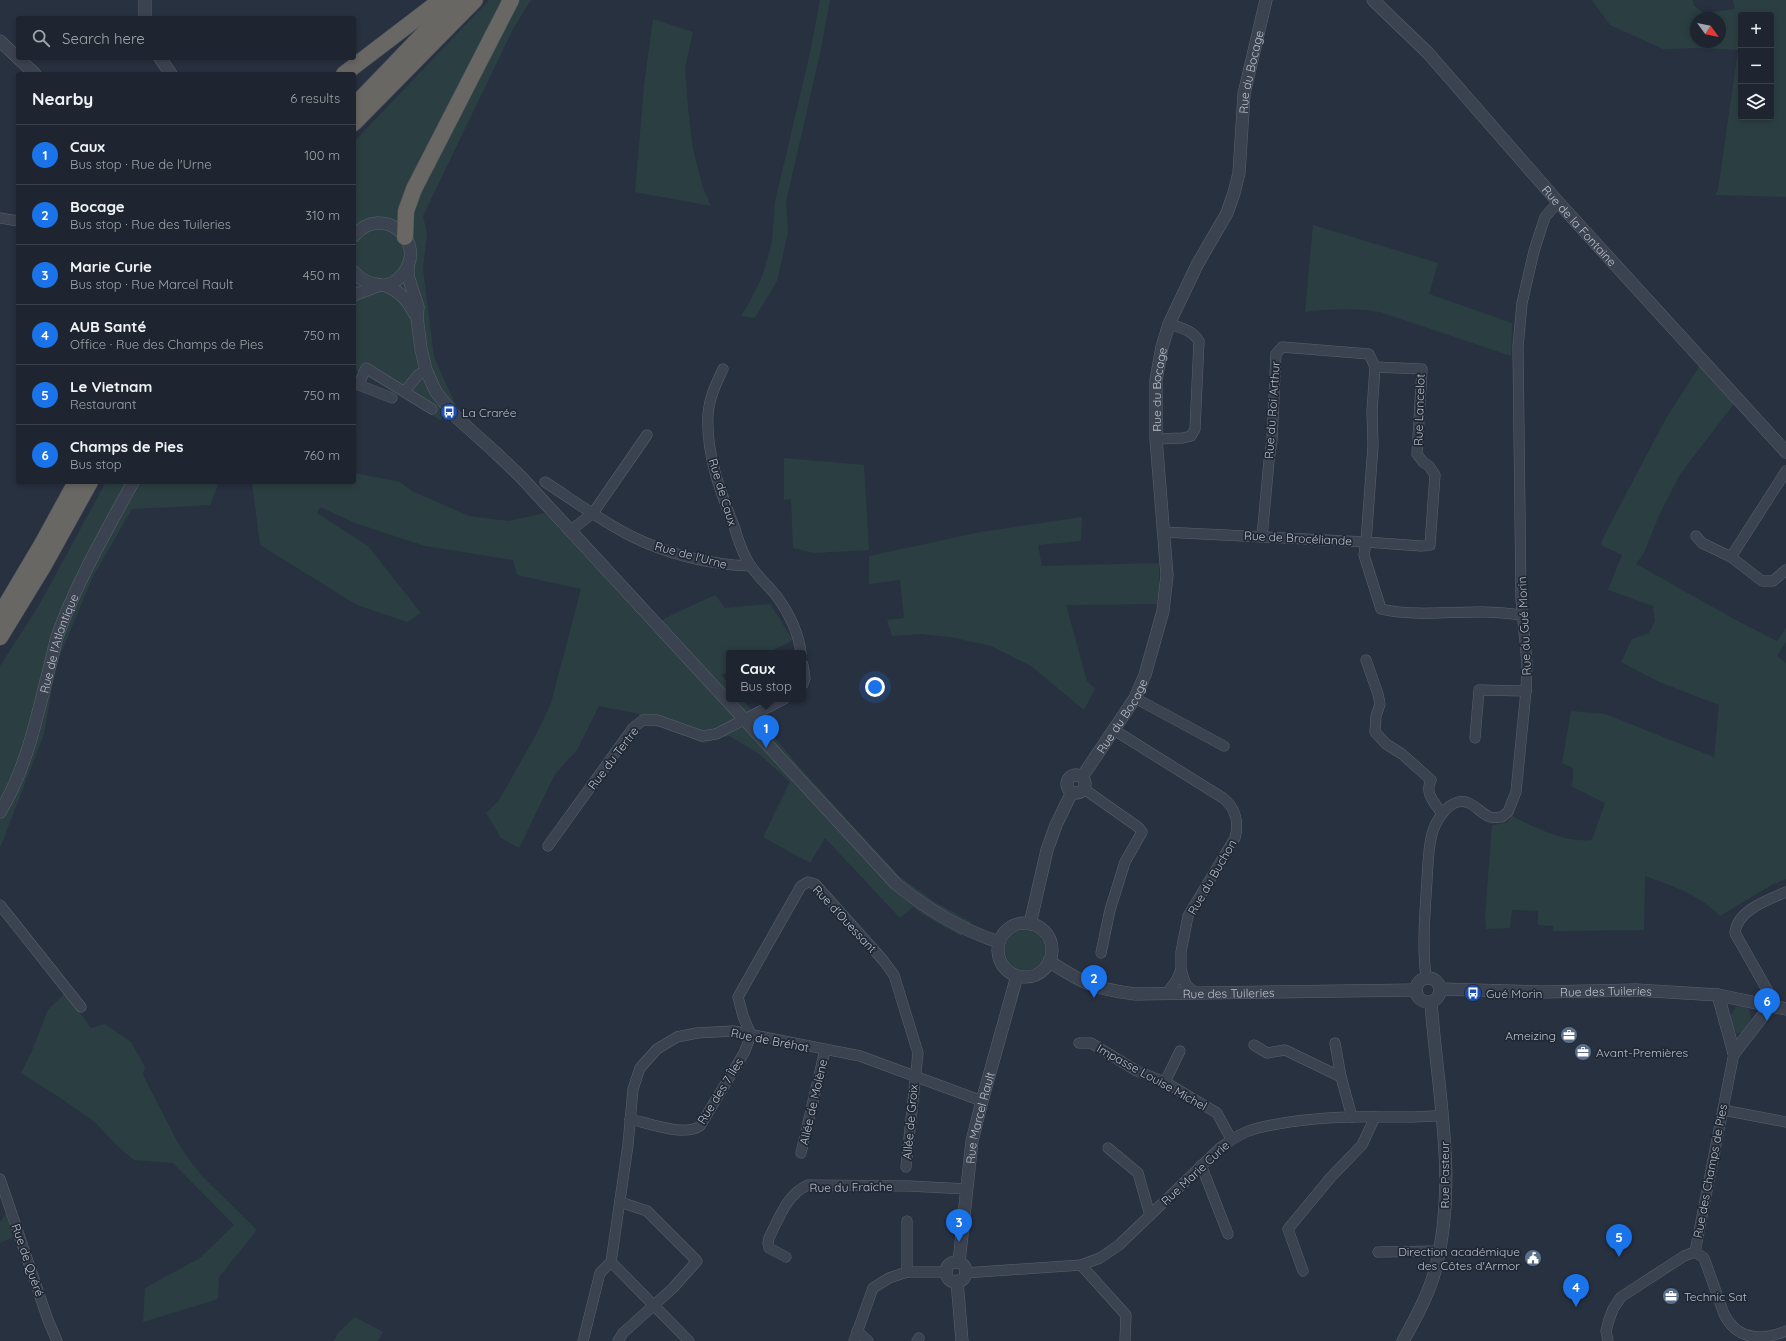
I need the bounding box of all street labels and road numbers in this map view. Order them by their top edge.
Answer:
street label: Rue du Bocage [1235,29,1266,114]
street label: Rue de la Fontaine [1539,182,1620,269]
street label: Rue du Bocage [1148,346,1169,432]
street label: Rue du Roi Arthur [1261,360,1283,459]
street label: Rue Lancelot [1410,374,1428,446]
street label: Rue de Caux [706,456,740,528]
street label: Rue de Brocéliande [1244,528,1353,548]
street label: Rue de l'Urne [653,538,729,572]
street label: Rue du Gué Morin [1514,576,1534,676]
street label: Rue de l'Atlantique [36,591,81,695]
street label: Rue du Bocage [1093,676,1150,756]
street label: Rue du Tertre [585,723,642,792]
street label: Rue du Buchon [1184,837,1240,917]
street label: Rue d'Ouessant [810,882,880,956]
street label: Rue des Tuileries [1560,982,1653,999]
street label: Rue des Tuileries [1183,985,1275,1001]
street label: Rue de Bréhat [730,1025,810,1055]
street label: Impasse Louise Michel [1094,1040,1210,1114]
street label: Rue des 7 Îles [694,1055,746,1127]
street label: Allée de Molène [796,1057,830,1146]
street label: Rue Marcel Rault [962,1070,997,1165]
street label: Allée de Groix [899,1083,921,1160]
street label: Rue des Champs de Pies [1690,1102,1730,1239]
street label: Rue Marie Curie [1158,1137,1232,1208]
street label: Rue Pasteur [1437,1141,1452,1209]
street label: Rue du Fraîche [809,1179,893,1195]
street label: Rue de Quéré [9,1222,48,1299]

